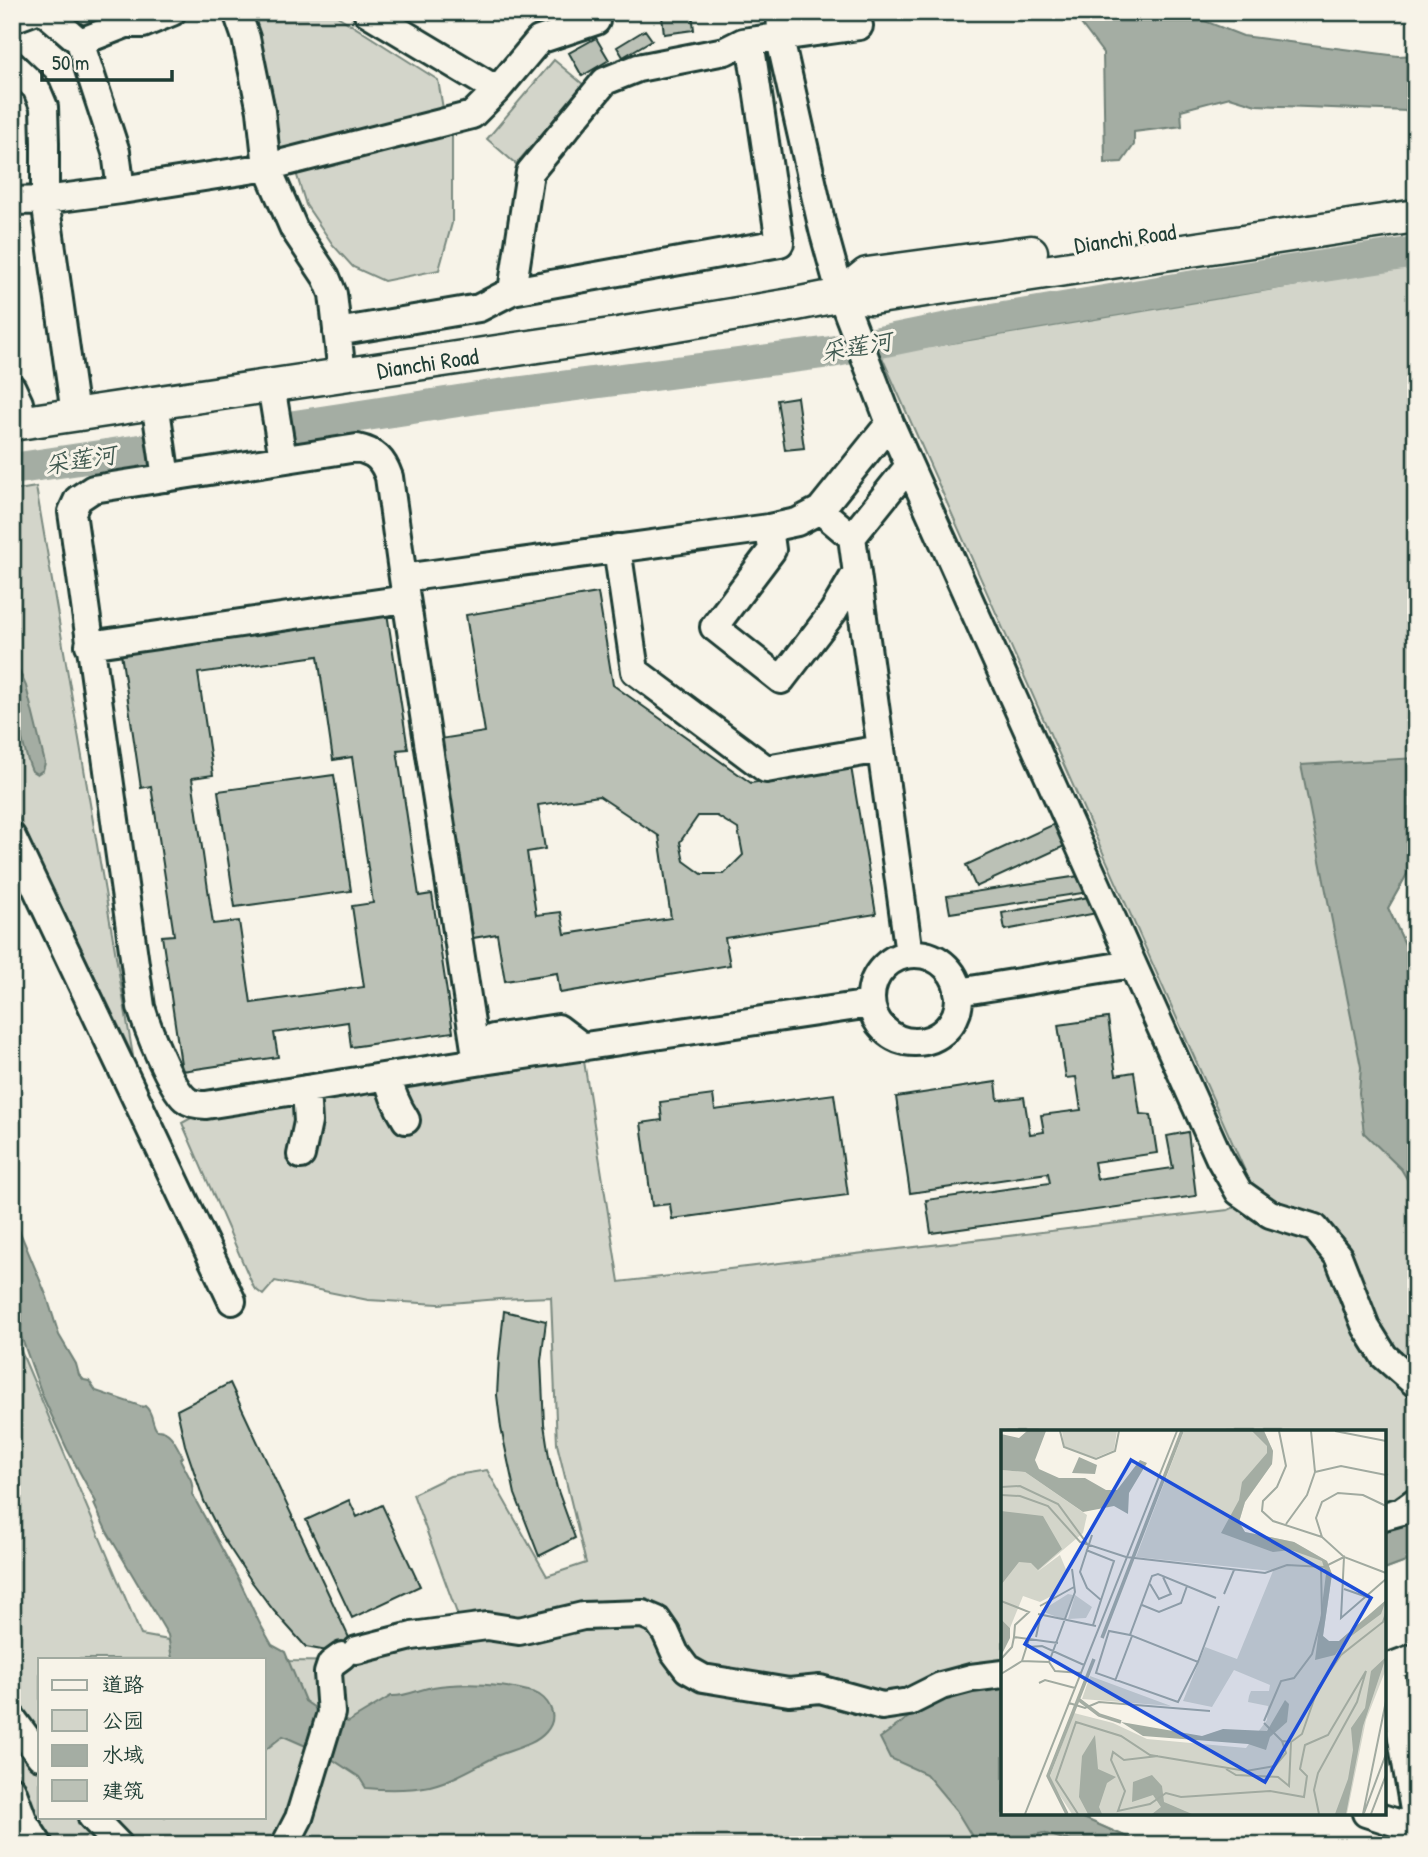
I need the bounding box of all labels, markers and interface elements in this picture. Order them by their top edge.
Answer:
scale bar [42,38,172,82]
text: 50 m [52,48,89,77]
street label: Dianchi Road [1072,216,1178,260]
water label: 采莲河 [818,323,898,368]
street label: Dianchi Road [375,339,480,385]
water label: 采莲河 [42,437,122,480]
inset map [1001,1430,1386,1815]
legend [38,1658,266,1818]
text: 道路 [102,1670,144,1699]
text: 公园 [102,1706,144,1735]
text: 水域 [102,1740,144,1769]
text: 建筑 [102,1776,144,1805]

